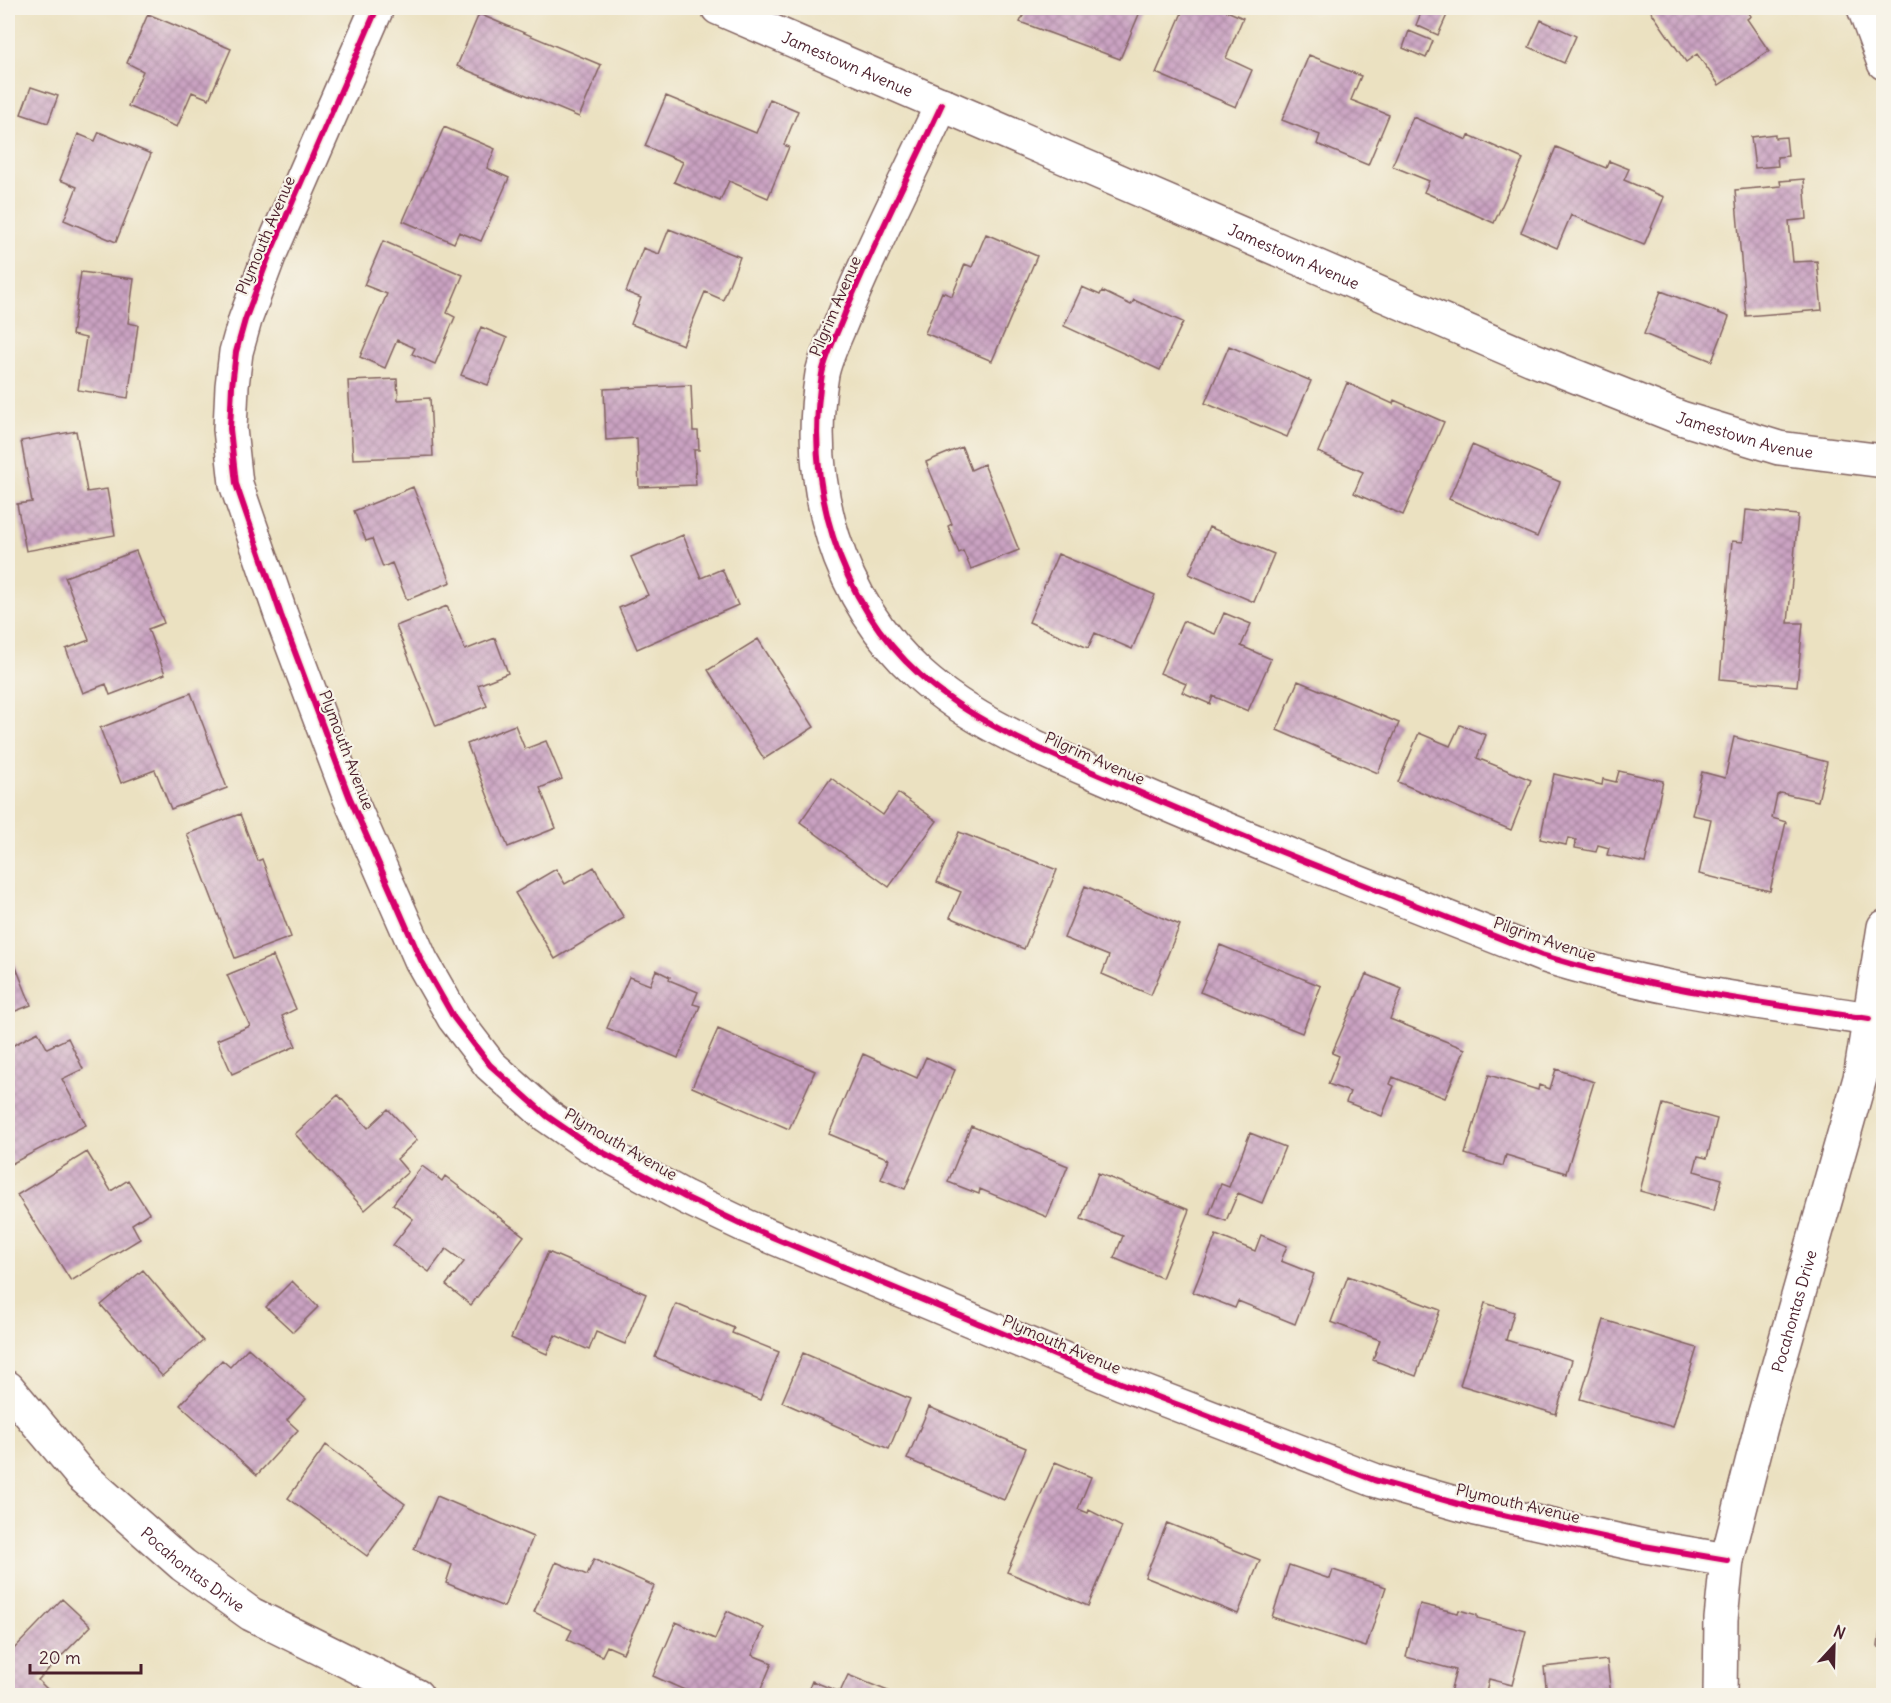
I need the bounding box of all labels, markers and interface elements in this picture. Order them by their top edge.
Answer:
street label: Jamestown Avenue [779,27,916,101]
street label: Plymouth Avenue [231,173,299,297]
street label: Jamestown Avenue [1225,219,1362,293]
street label: Pilgrim Avenue [805,253,865,359]
street label: Jamestown Avenue [1673,407,1814,462]
street label: Plymouth Avenue [315,687,379,813]
street label: Pilgrim Avenue [1042,727,1148,789]
street label: Pilgrim Avenue [1491,912,1599,966]
street label: Plymouth Avenue [561,1104,681,1184]
street label: Pocahontas Drive [1767,1248,1821,1375]
street label: Plymouth Avenue [1000,1310,1124,1378]
street label: Plymouth Avenue [1454,1479,1582,1527]
street label: Pocahontas Drive [137,1523,249,1616]
north arrow [1804,1616,1864,1676]
text: N [1831,1621,1848,1643]
scale bar [30,1637,141,1675]
text: 20 m [39,1646,81,1669]

